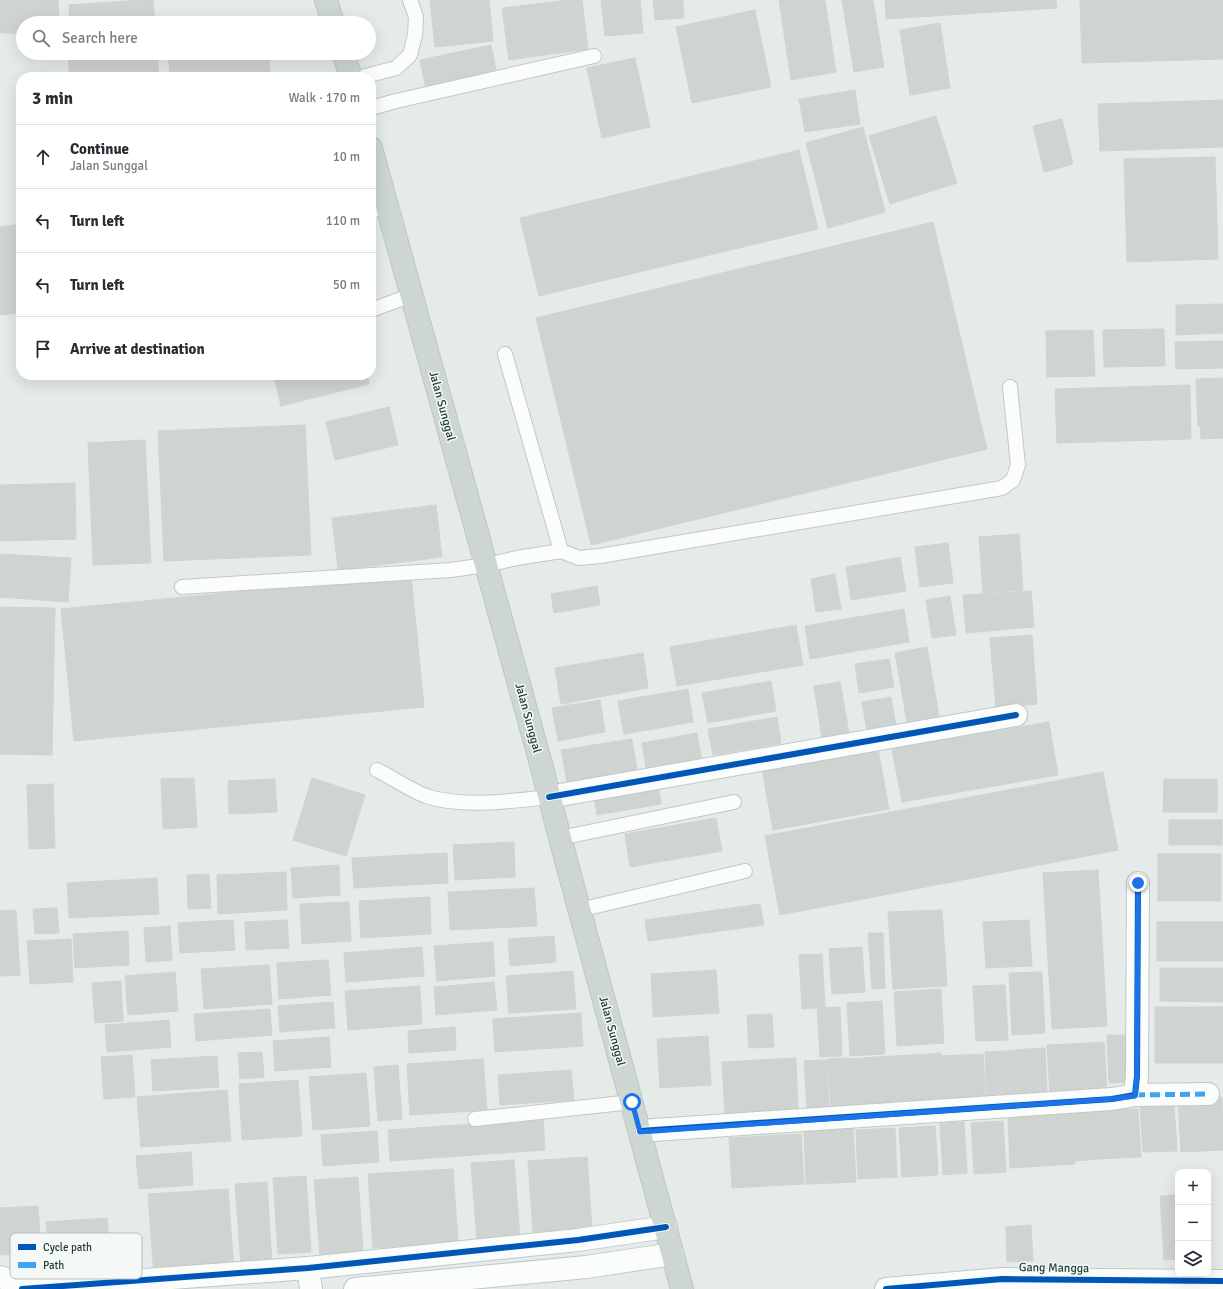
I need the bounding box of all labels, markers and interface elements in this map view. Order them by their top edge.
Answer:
search box [16,16,376,60]
icon: search [30,27,52,49]
text: Search here [62,29,138,47]
text: 3 min [32,88,73,109]
text: Walk · 170 m [289,90,360,106]
text: Continue [70,140,129,158]
icon: ahead [32,146,54,168]
text: 10 m [333,149,360,165]
text: Jalan Sunggal [70,158,148,174]
icon: left [32,210,54,232]
text: Turn left [70,212,124,230]
text: 110 m [326,213,360,229]
icon: left [32,274,54,296]
text: Turn left [70,276,124,294]
text: 50 m [333,277,360,293]
icon: arrive [32,338,54,360]
text: Arrive at destination [70,340,205,358]
street label: Jalan Sunggal [425,369,459,443]
street label: Jalan Sunggal [511,681,545,755]
route end [1129,874,1147,892]
street label: Jalan Sunggal [595,994,629,1068]
route start [623,1093,641,1111]
map controls [1175,1169,1211,1277]
button: + [1175,1169,1211,1205]
button: − [1175,1205,1211,1241]
legend [10,1233,142,1279]
text: Cycle path [43,1241,92,1254]
button: layers [1175,1241,1211,1277]
text: Path [43,1259,64,1272]
street label: Gang Mangga [1019,1260,1089,1276]

